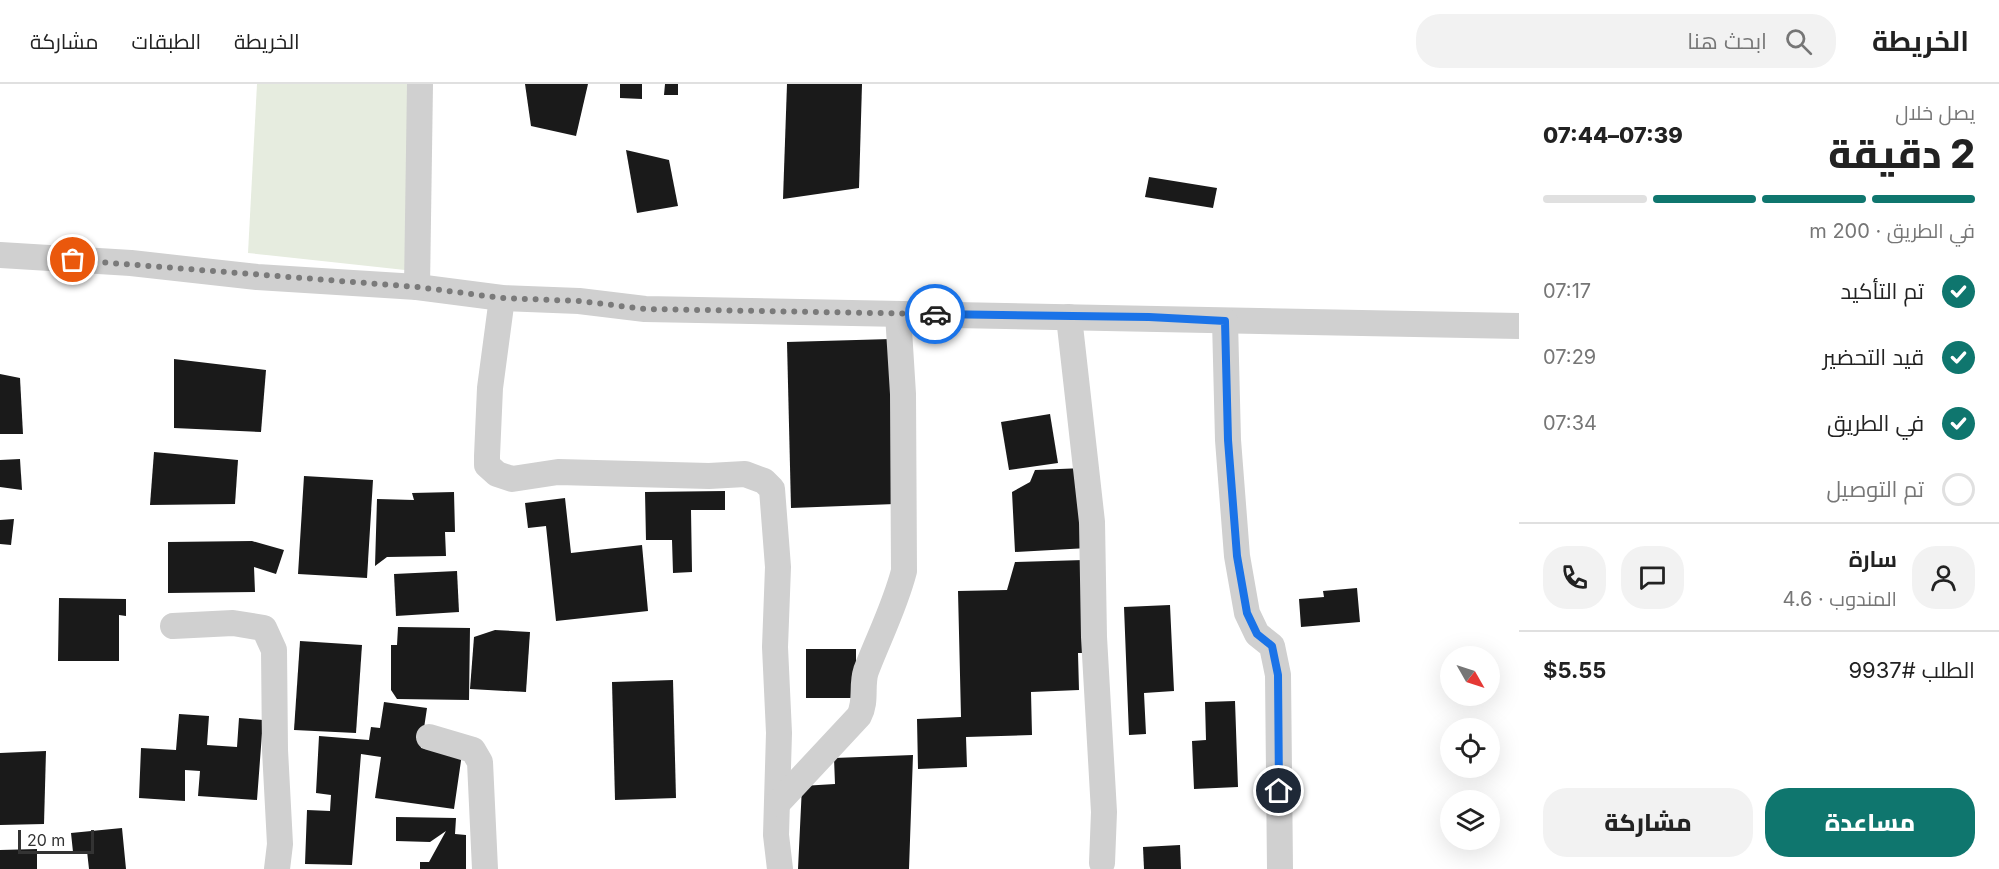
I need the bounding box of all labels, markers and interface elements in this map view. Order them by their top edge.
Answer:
search box [1416,14,1836,68]
text: الخريطة [1872,24,1969,58]
icon: search [1782,25,1815,58]
text: ابحث هنا [1687,28,1767,54]
text: مشاركة [30,29,99,54]
text: الطبقات [132,29,201,54]
text: الخريطة [234,29,300,54]
text: يصل خلال [1895,101,1975,125]
text: 07:39–07:44 [1543,122,1683,148]
text: 2 دقيقة [1828,130,1975,177]
text: في الطريق · 200 m [1809,219,1975,243]
pin [47,234,98,285]
icon: bag [56,243,89,276]
icon: check [1942,275,1975,308]
text: تم التأكيد [1841,278,1924,304]
text: 07:17 [1543,279,1591,303]
courier [905,284,965,344]
icon: car [919,298,952,331]
icon: check [1942,341,1975,374]
text: قيد التحضير [1823,344,1924,370]
text: 07:29 [1543,345,1596,369]
icon: check [1942,407,1975,440]
text: في الطريق [1827,410,1924,436]
text: 07:34 [1543,411,1597,435]
text: تم التوصيل [1826,476,1924,502]
button: phone [1543,546,1606,609]
button: chat [1621,546,1684,609]
text: سارة [1849,546,1897,572]
button: person [1912,546,1975,609]
text: المندوب · 4.6 [1782,587,1897,611]
north arrow [1440,646,1500,706]
map controls [1440,646,1500,850]
text: $5.55 [1543,657,1606,683]
text: الطلب #9937 [1848,657,1975,683]
button: locate [1440,718,1500,778]
pin [1253,765,1304,816]
icon: home [1262,774,1295,807]
button: مشاركة [1543,788,1753,857]
button: مساعدة [1765,788,1975,857]
button: layers [1440,790,1500,850]
scale bar [18,827,94,854]
text: 20 m [27,830,65,850]

